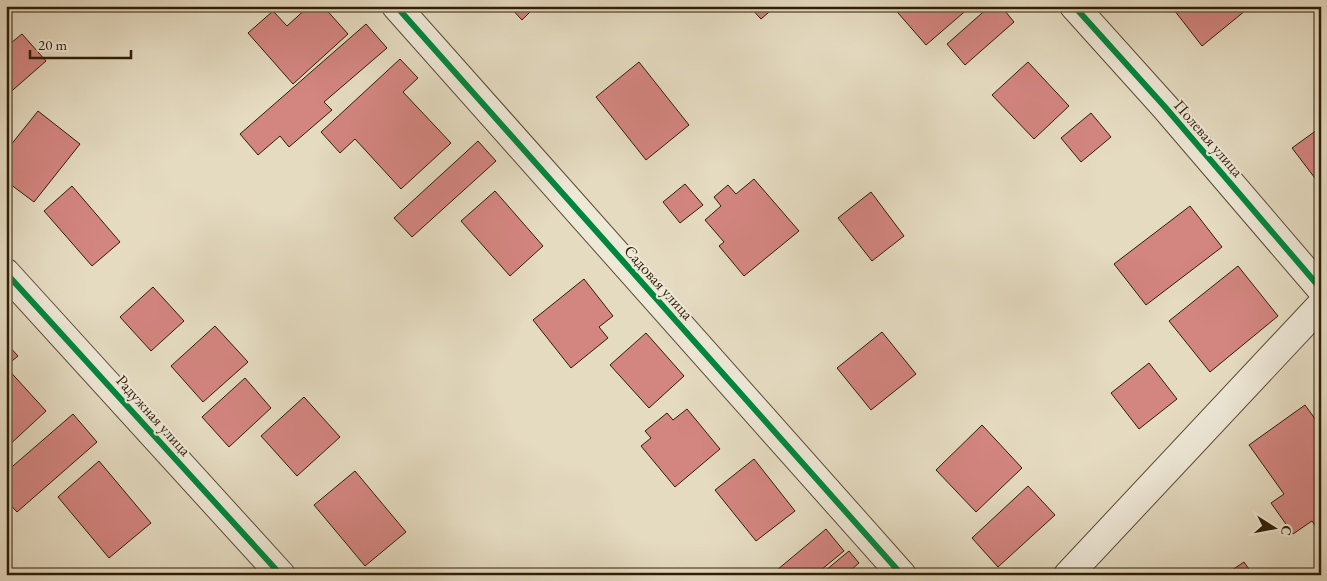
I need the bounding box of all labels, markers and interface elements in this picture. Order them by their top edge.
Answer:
scale bar [30,28,131,60]
text: 20 m [38,35,67,54]
street label: Полевая улица [1169,95,1248,182]
street label: Садовая улица [619,240,698,325]
street label: Радужная улица [112,370,196,461]
north arrow [1250,504,1300,554]
text: С [1277,524,1297,537]

